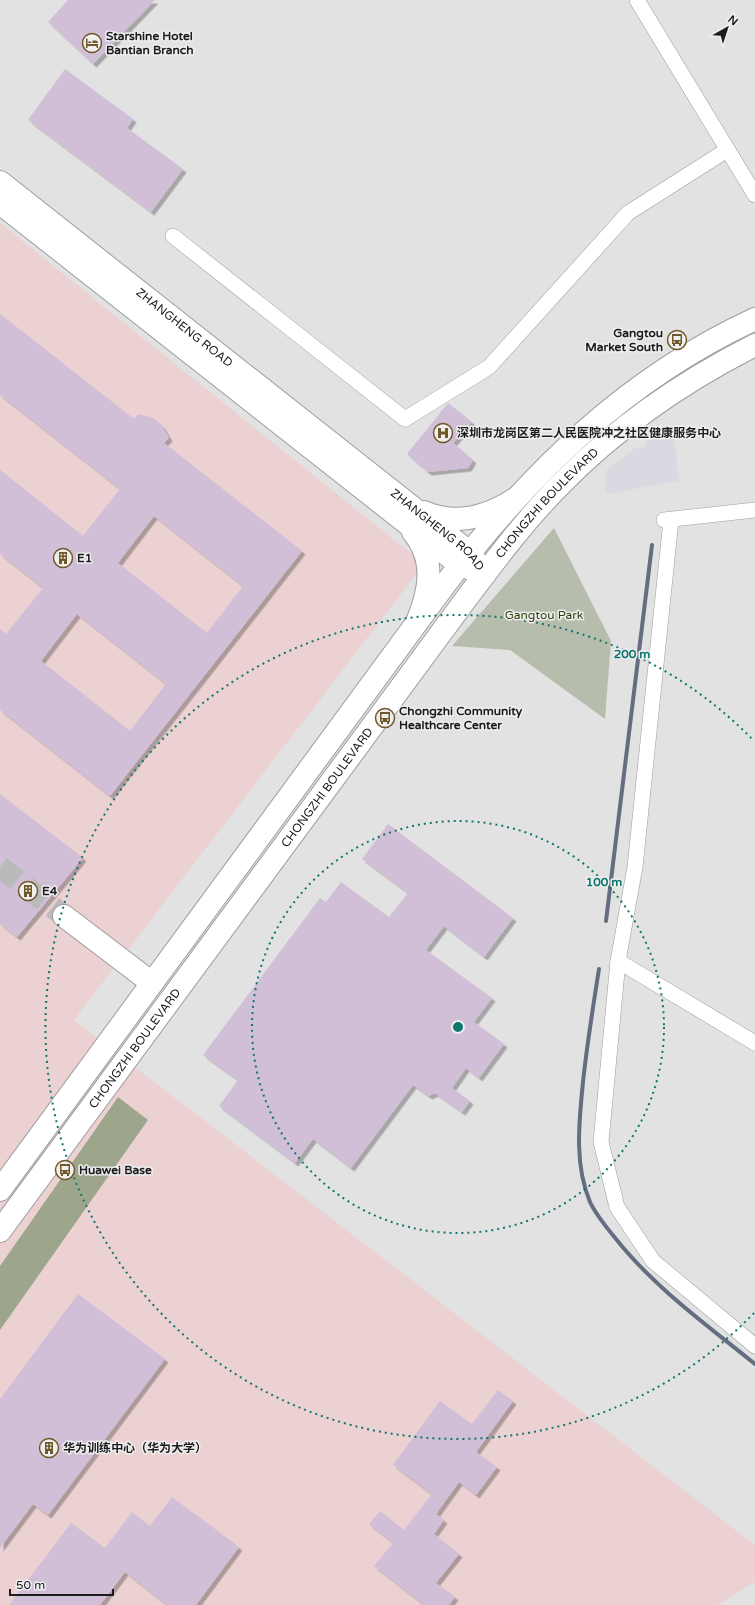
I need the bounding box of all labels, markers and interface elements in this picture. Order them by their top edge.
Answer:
north arrow [707,8,747,48]
text: N [725,13,741,28]
place label: Starshine Hotel Bantian Branch [106,29,194,57]
hotel icon: Starshine Hotel Bantian Branch [81,32,103,54]
street label: ZHANGHENG ROAD [133,285,236,370]
place label: Gangtou Market South [585,326,663,354]
bus stop icon: Gangtou Market South [666,329,688,351]
hospital icon: 深圳市龙岗区第二人民医院冲之社区健康服务中心 [432,422,454,444]
place label: 深圳市龙岗区第二人民医院冲之社区健康服务中心 [457,426,721,440]
street label: CHONGZHI BOULEVARD [493,445,601,561]
street label: ZHANGHENG ROAD [388,486,487,573]
building icon: E1 [52,547,74,569]
place label: E1 [77,551,92,565]
park label: Gangtou Park [505,608,584,622]
text: 200 m [614,647,650,661]
place label: Chongzhi Community Healthcare Center [399,704,523,732]
bus stop icon: Chongzhi Community Healthcare Center [374,707,396,729]
street label: CHONGZHI BOULEVARD [278,725,376,850]
text: 100 m [586,875,622,889]
building icon: E4 [17,880,39,902]
place label: E4 [42,884,58,898]
street label: CHONGZHI BOULEVARD [86,986,183,1111]
centre of rings [451,1020,465,1034]
bus stop icon: Huawei Base [54,1159,76,1181]
place label: Huawei Base [79,1163,152,1177]
building icon: 华为训练中心（华为大学） [38,1437,60,1459]
place label: 华为训练中心（华为大学） [63,1441,207,1455]
scale bar [10,1571,113,1597]
text: 50 m [16,1578,45,1592]

